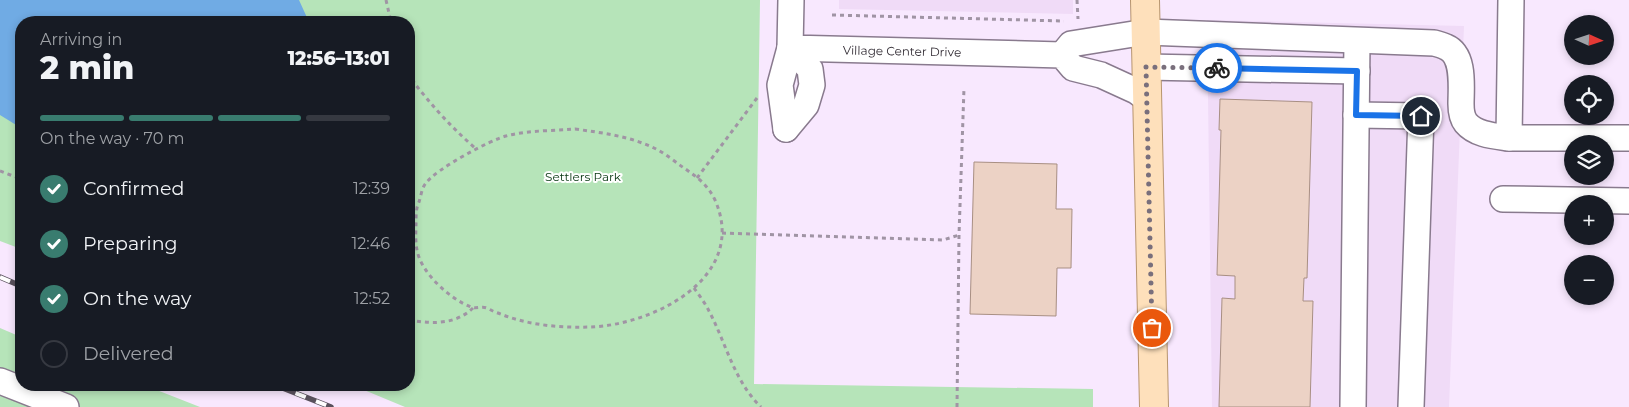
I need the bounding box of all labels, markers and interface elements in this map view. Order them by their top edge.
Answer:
north arrow [1564,15,1614,65]
map controls [1564,15,1614,305]
text: Arriving in [40,30,122,49]
street label: Village Center Drive [843,42,961,60]
courier [1192,43,1242,93]
text: 12:56–13:01 [287,47,390,70]
text: 2 min [40,48,134,87]
icon: bike [1203,54,1231,82]
button: locate [1564,75,1614,125]
pin [1400,95,1442,137]
icon: home [1407,102,1435,130]
text: On the way · 70 m [40,129,184,148]
button: layers [1564,135,1614,185]
park label: Settlers Park [545,169,622,184]
icon: check [40,175,68,203]
text: Confirmed [83,177,184,200]
text: 12:39 [353,179,390,198]
button: + [1564,195,1614,245]
icon: check [40,230,68,258]
text: Preparing [83,232,178,255]
text: 12:46 [351,234,390,253]
button: − [1564,255,1614,305]
icon: check [40,285,68,313]
text: On the way [83,287,191,310]
text: 12:52 [354,289,390,308]
pin [1131,307,1173,349]
icon: bag [1138,314,1166,342]
text: Delivered [83,342,174,365]

